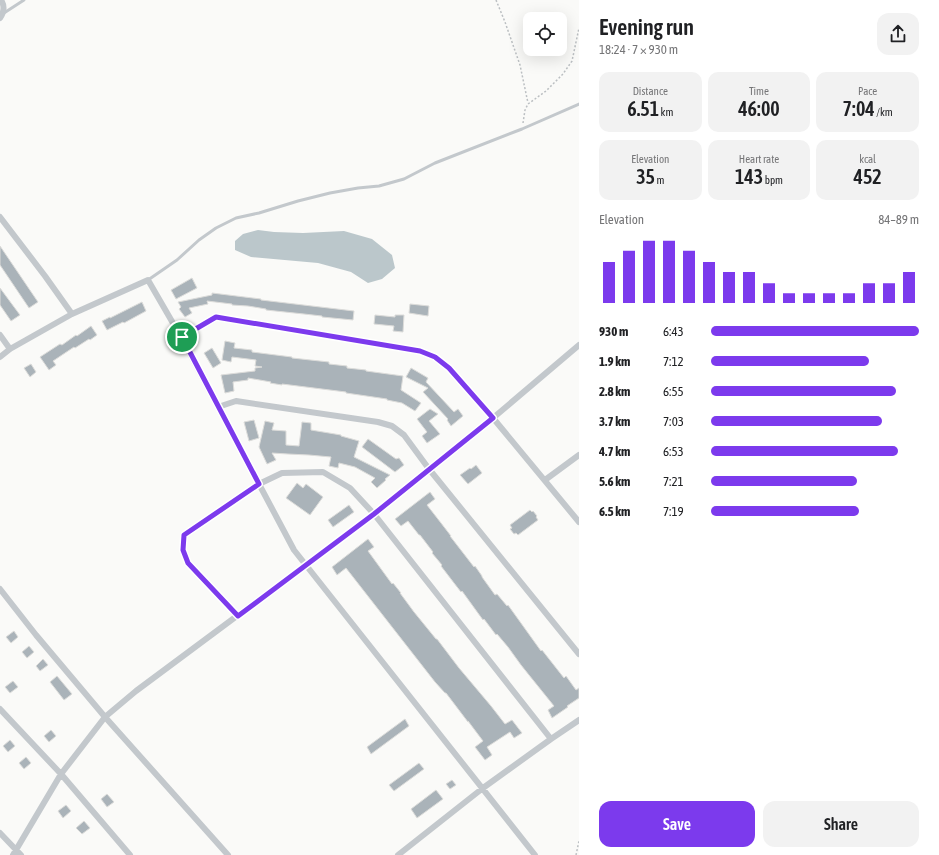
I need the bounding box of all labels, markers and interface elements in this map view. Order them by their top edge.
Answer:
map controls [523,12,567,56]
button: locate [523,12,567,56]
button: share [877,13,919,55]
text: Evening run [599,14,694,40]
text: 18:24 · 7 × 930 m [599,42,678,57]
text: Distance [633,85,668,97]
text: Time [749,85,769,97]
text: Pace [858,85,877,97]
text: 6.51 [627,97,659,120]
text: 46:00 [738,97,780,120]
text: 7:04 [843,97,875,120]
text: km [659,106,673,118]
text: /km [875,106,893,118]
text: Elevation [631,153,669,165]
text: Heart rate [739,153,779,165]
text: kcal [859,153,876,165]
text: 35 [636,165,655,188]
text: 143 [735,165,763,188]
text: 452 [854,165,882,188]
text: m [655,174,664,186]
text: bpm [763,174,783,186]
text: Elevation [599,212,644,227]
text: 84–89 m [878,212,919,227]
pin [165,320,199,354]
text: 930 m [599,324,628,339]
text: 6:43 [663,324,684,339]
icon: arrive [171,326,193,348]
text: 1.9 km [599,354,630,369]
text: 7:12 [663,354,684,369]
text: 2.8 km [599,384,630,399]
text: 6:55 [663,384,684,399]
text: 3.7 km [599,414,630,429]
text: 7:03 [663,414,684,429]
text: 4.7 km [599,444,630,459]
text: 6:53 [663,444,684,459]
text: 5.6 km [599,474,630,489]
text: 7:21 [663,474,684,489]
text: 6.5 km [599,504,630,519]
text: 7:19 [663,504,684,519]
button: Save [599,801,755,847]
button: Share [763,801,919,847]

